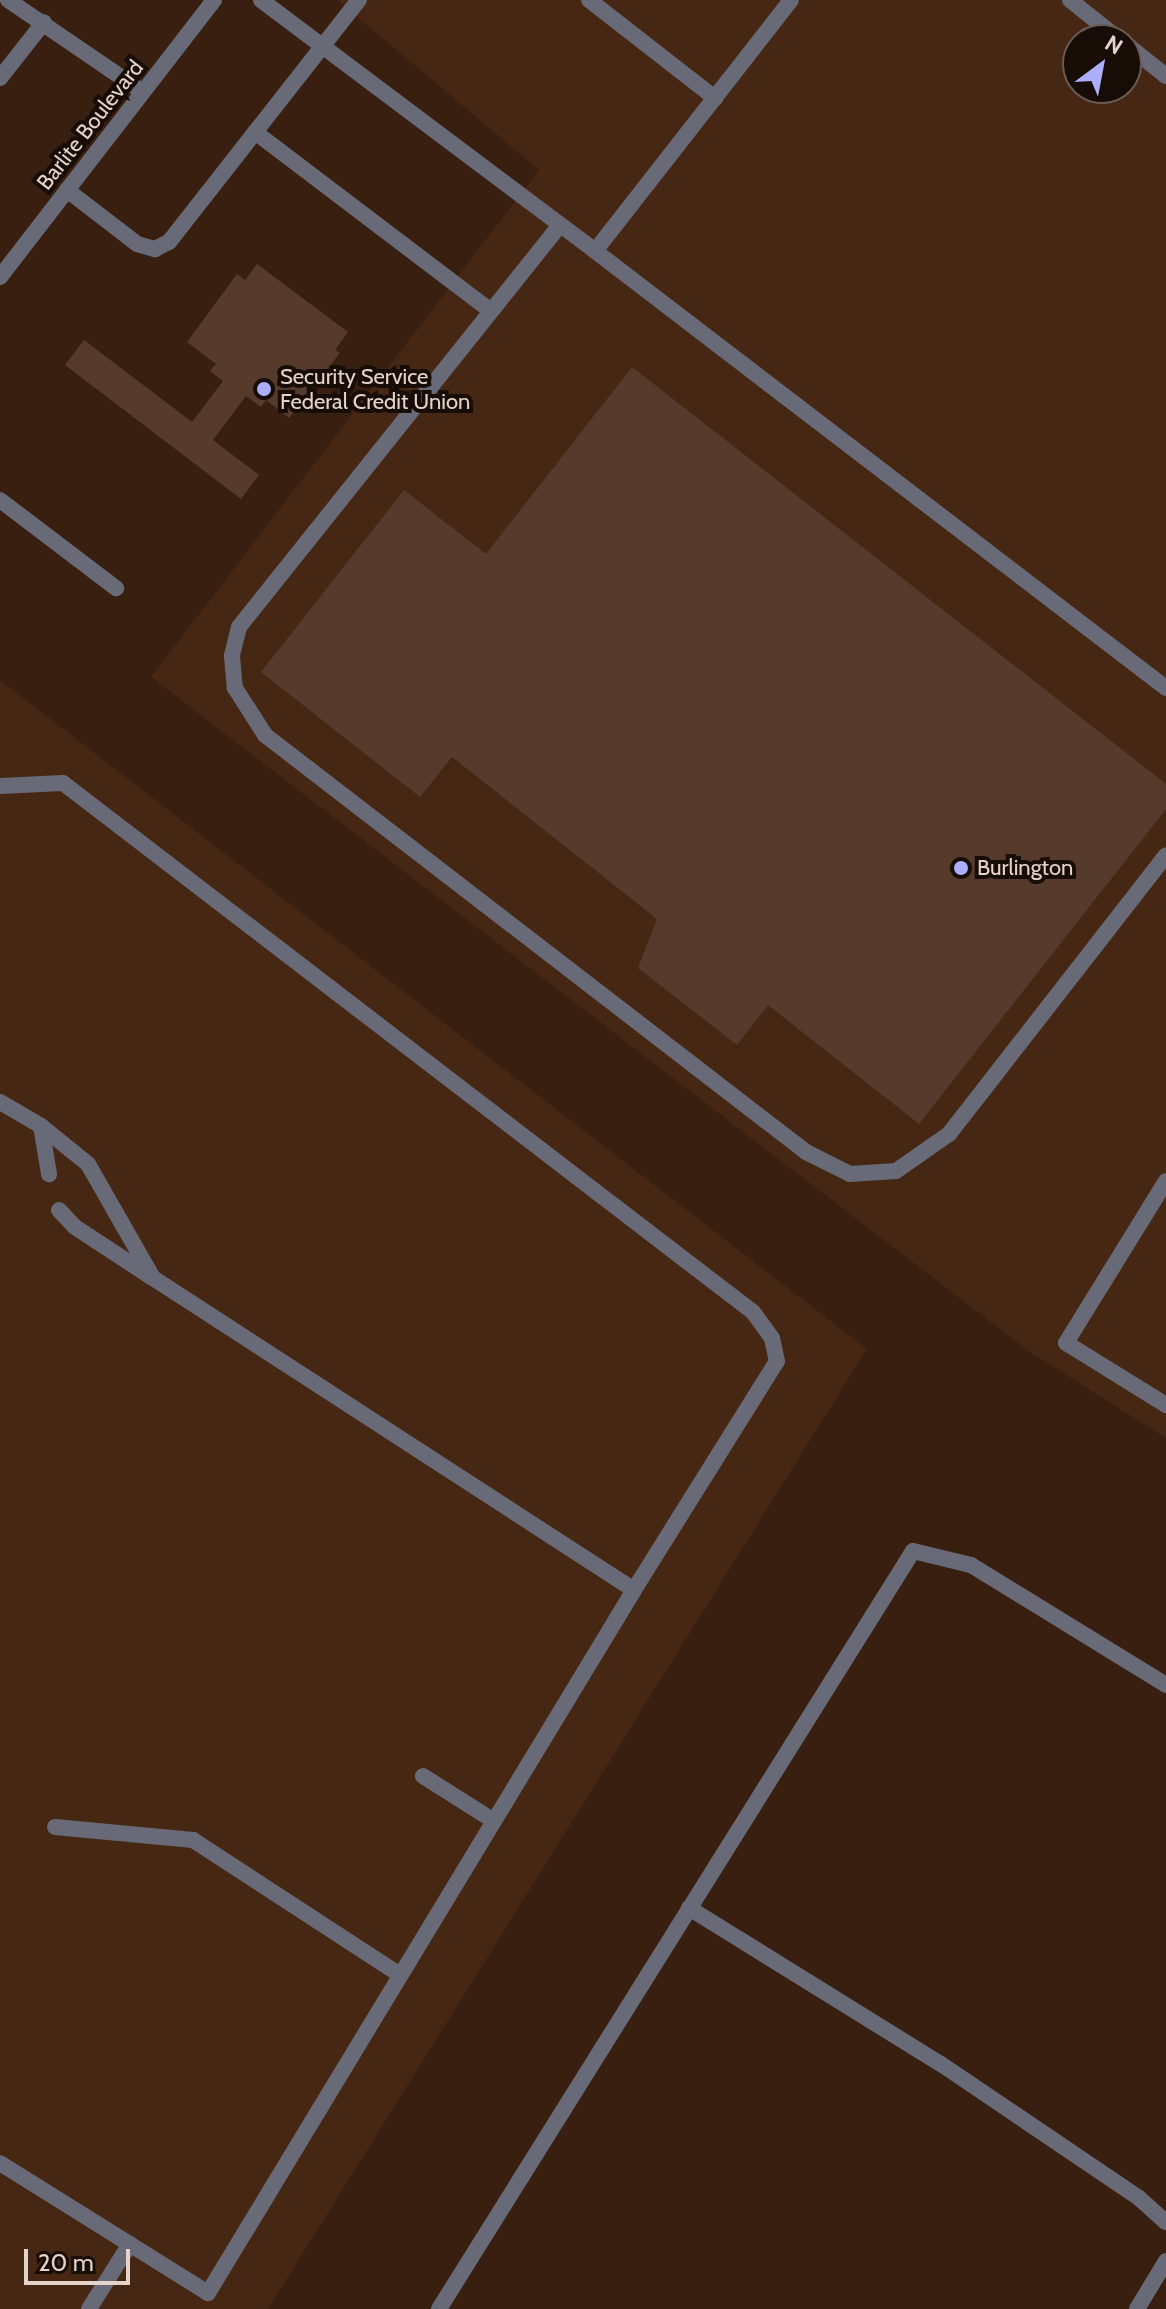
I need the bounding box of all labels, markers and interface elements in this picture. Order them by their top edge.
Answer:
north arrow [1062,24,1142,104]
text: N [1100,29,1128,60]
street label: Barlite Boulevard [31,55,149,195]
place label: Security Service Federal Credit Union [280,363,470,414]
marker: Security Service Federal Credit Union [255,380,273,398]
place label: Burlington [977,855,1073,881]
marker: Burlington [952,859,970,877]
scale bar [28,2233,134,2283]
text: 20 m [38,2248,94,2277]

